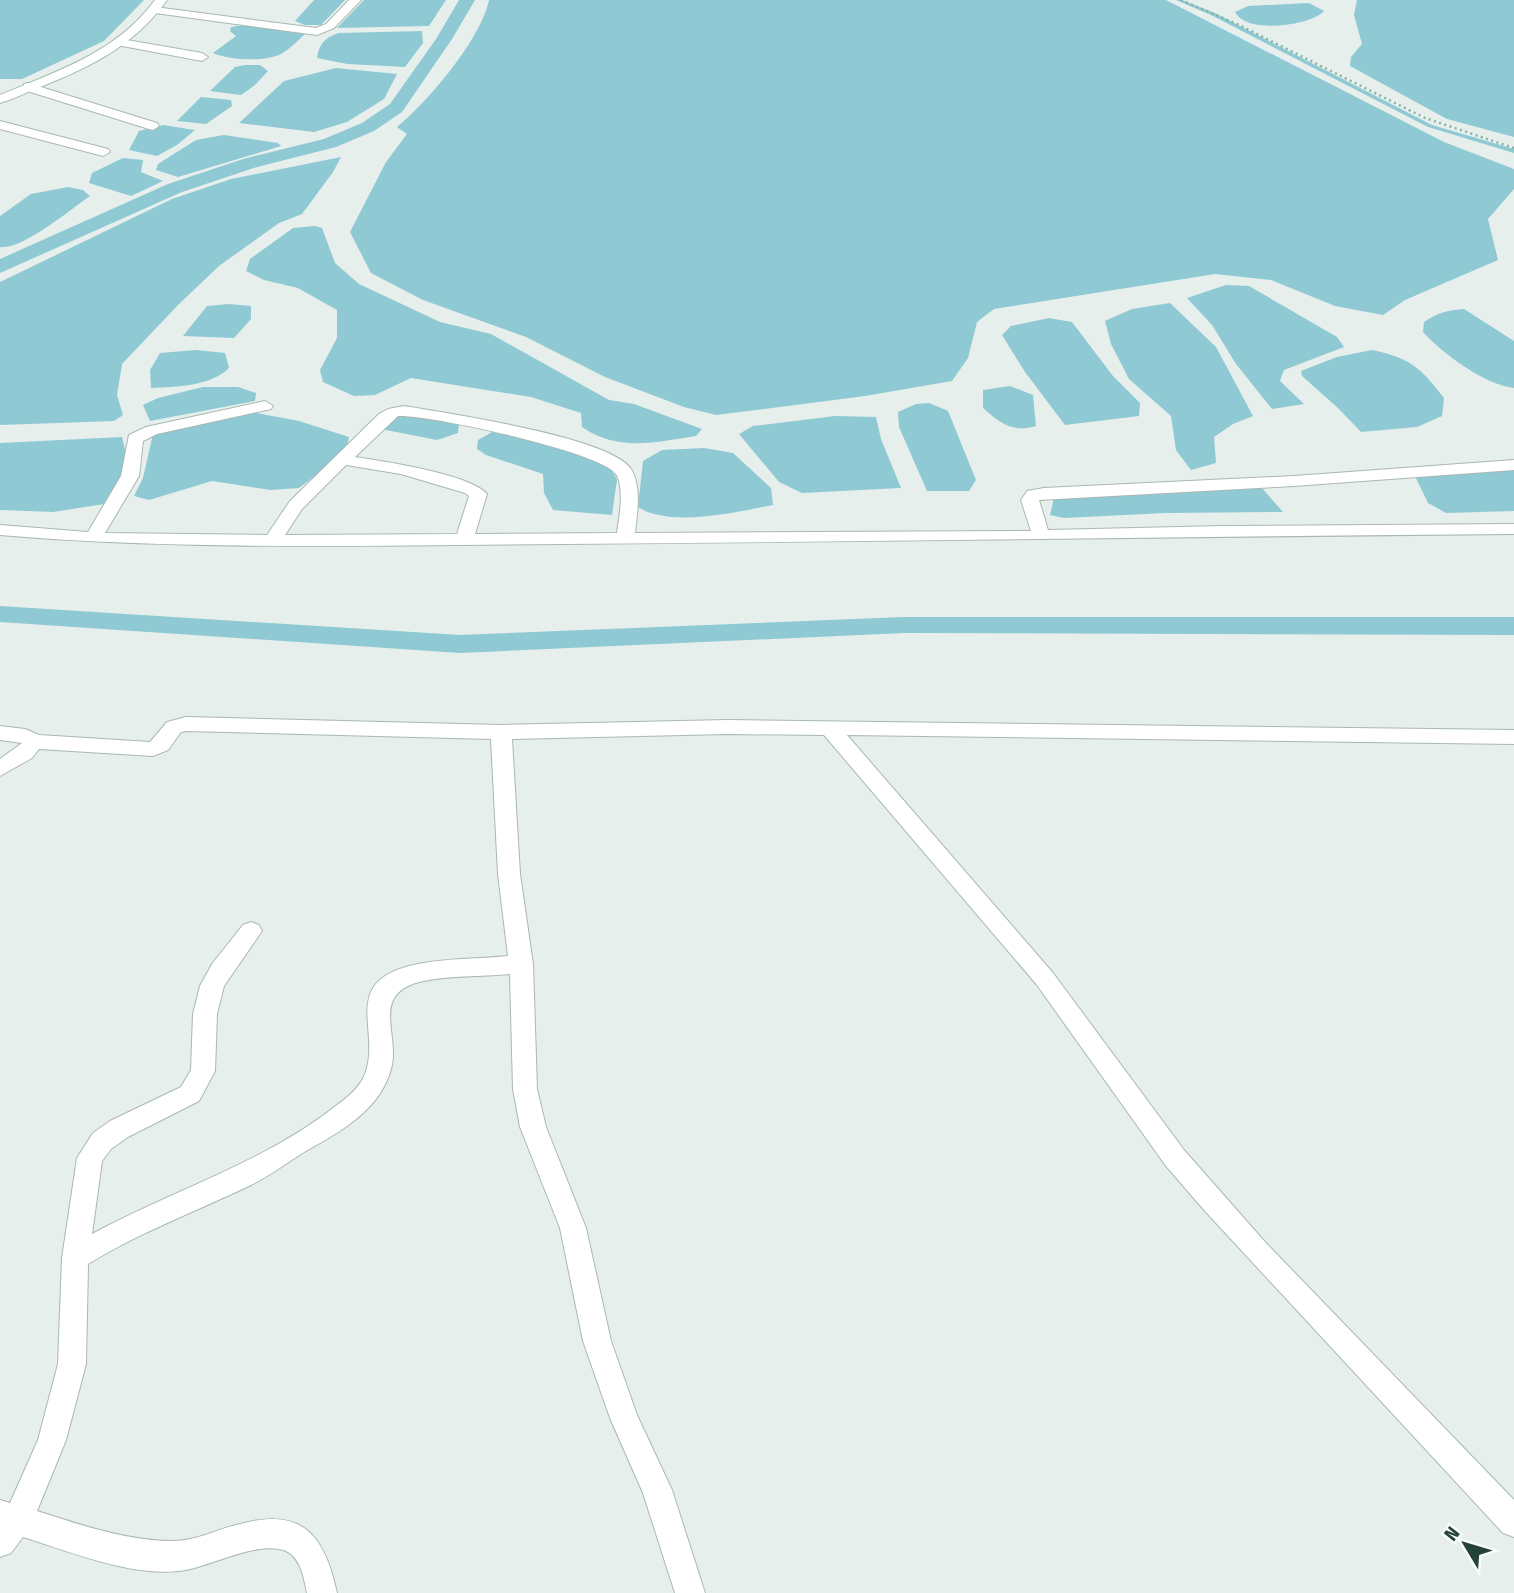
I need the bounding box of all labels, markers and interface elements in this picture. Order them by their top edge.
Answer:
north arrow [1430,1509,1500,1579]
text: N [1439,1522,1465,1545]

